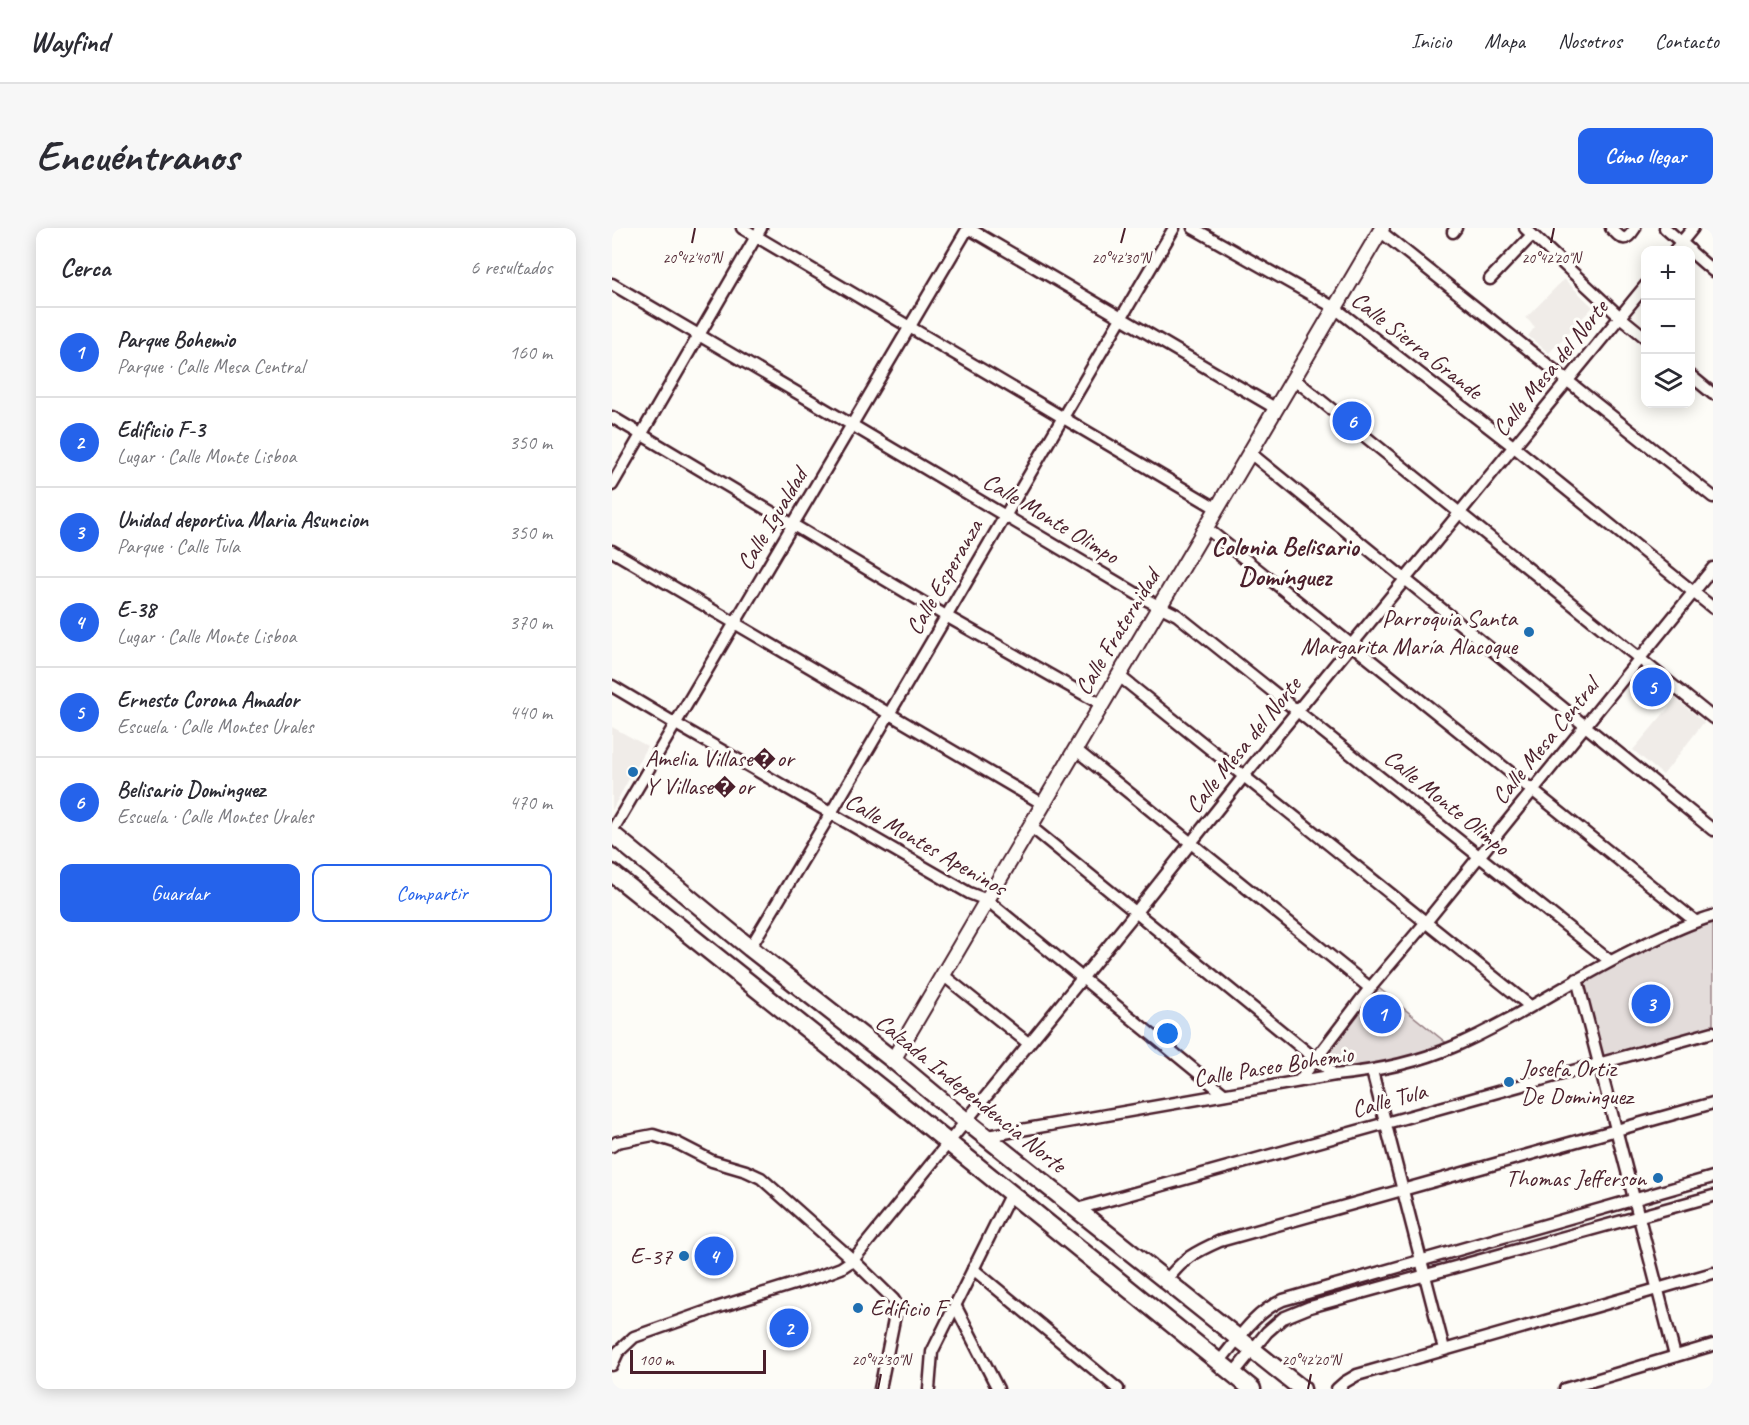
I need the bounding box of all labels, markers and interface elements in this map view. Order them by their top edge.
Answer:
text: Wayfind [30,24,109,59]
text: Inicio [1411,28,1451,54]
text: Mapa [1484,28,1525,54]
text: Nosotros [1558,28,1622,54]
text: Contacto [1655,28,1719,54]
button: Cómo llegar [1578,128,1713,184]
text: Encuéntranos [36,130,238,183]
map controls [1641,246,1695,408]
button: + [1641,246,1695,300]
text: 20°42'40"N [662,249,725,268]
text: 20°42'30"N [1091,249,1154,268]
text: 20°42'20"N [1521,249,1584,268]
text: Cerca [60,251,110,284]
text: 6 resultados [470,255,552,280]
street label: Calle Sierra Grande [1345,284,1490,407]
street label: Calle Mesa del Norte [1486,292,1616,443]
button: − [1641,300,1695,354]
text: Parque Bohemio [117,326,235,354]
text: 1 [75,340,84,365]
text: 160 m [509,340,552,365]
text: Parque · Calle Mesa Central [117,354,304,379]
button: layers [1641,354,1695,408]
pin: 6 [1332,398,1372,444]
text: Edificio F-3 [117,416,205,444]
text: 2 [75,430,84,455]
text: 350 m [509,430,552,455]
text: Lugar · Calle Monte Lisboa [117,444,296,469]
street label: Calle Igualdad [730,460,816,575]
street label: Calle Monte Olimpo [978,466,1126,571]
text: Unidad deportiva Maria Asuncion [117,506,368,534]
street label: Calle Esperanza [899,513,990,640]
text: 3 [75,520,84,545]
text: 350 m [509,520,552,545]
district label: Colonia Belisario Domínguez [1211,530,1360,593]
text: Parque · Calle Tula [117,534,240,559]
street label: Calle Fraternidad [1068,561,1168,700]
text: E-38 [117,596,156,624]
place label: Parroquia Santa Margarita María Alacoque [1300,603,1519,661]
text: 4 [75,610,84,635]
text: 370 m [509,610,552,635]
text: Lugar · Calle Monte Lisboa [117,624,296,649]
marker: Parroquia Santa Margarita María Alacoque [1522,625,1536,639]
pin: 5 [1632,664,1672,710]
street label: Calle Mesa del Norte [1179,669,1309,820]
street label: Calle Mesa Central [1485,669,1608,810]
text: Ernesto Corona Amador [117,686,299,714]
text: 5 [75,700,84,725]
text: 440 m [509,700,552,725]
text: Escuela · Calle Montes Urales [117,714,313,739]
street label: Calle Monte Olimpo [1378,742,1517,863]
place label: Amelia Villase�or Y Villase�or [645,743,796,801]
marker: Amelia Villase�or Y Villase�or [626,765,640,779]
text: Belisario Dominguez [117,776,265,804]
street label: Calle Montes Apeninos [840,786,1014,903]
text: 6 [75,790,84,815]
text: 470 m [509,790,552,815]
text: Escuela · Calle Montes Urales [117,804,313,829]
button: Guardar [60,864,300,922]
button: Compartir [312,864,552,922]
pin: 3 [1632,982,1670,1026]
pin: 1 [1362,992,1402,1036]
street label: Calzada Independencia Norte [870,1007,1074,1181]
your location [1153,1019,1182,1048]
street label: Calle Paseo Bohemio [1191,1038,1356,1093]
place label: Josefa Ortiz De Dominguez [1520,1053,1635,1111]
street label: Calle Tula [1348,1075,1431,1124]
marker: Josefa Ortiz De Dominguez [1502,1075,1516,1089]
place label: Thomas Jefferson [1506,1163,1647,1193]
marker: Thomas Jefferson [1651,1171,1665,1185]
pin: 4 [694,1234,734,1278]
place label: E-37 [630,1241,673,1271]
marker: E-37 [677,1249,691,1263]
place label: Edificio F [870,1293,951,1323]
marker: Edificio F [851,1301,865,1315]
pin: 2 [770,1306,808,1350]
scale bar [630,1347,766,1374]
text: 100 m [639,1350,673,1370]
text: 20°42'30"N [851,1351,914,1370]
text: 20°42'20"N [1281,1351,1344,1370]

